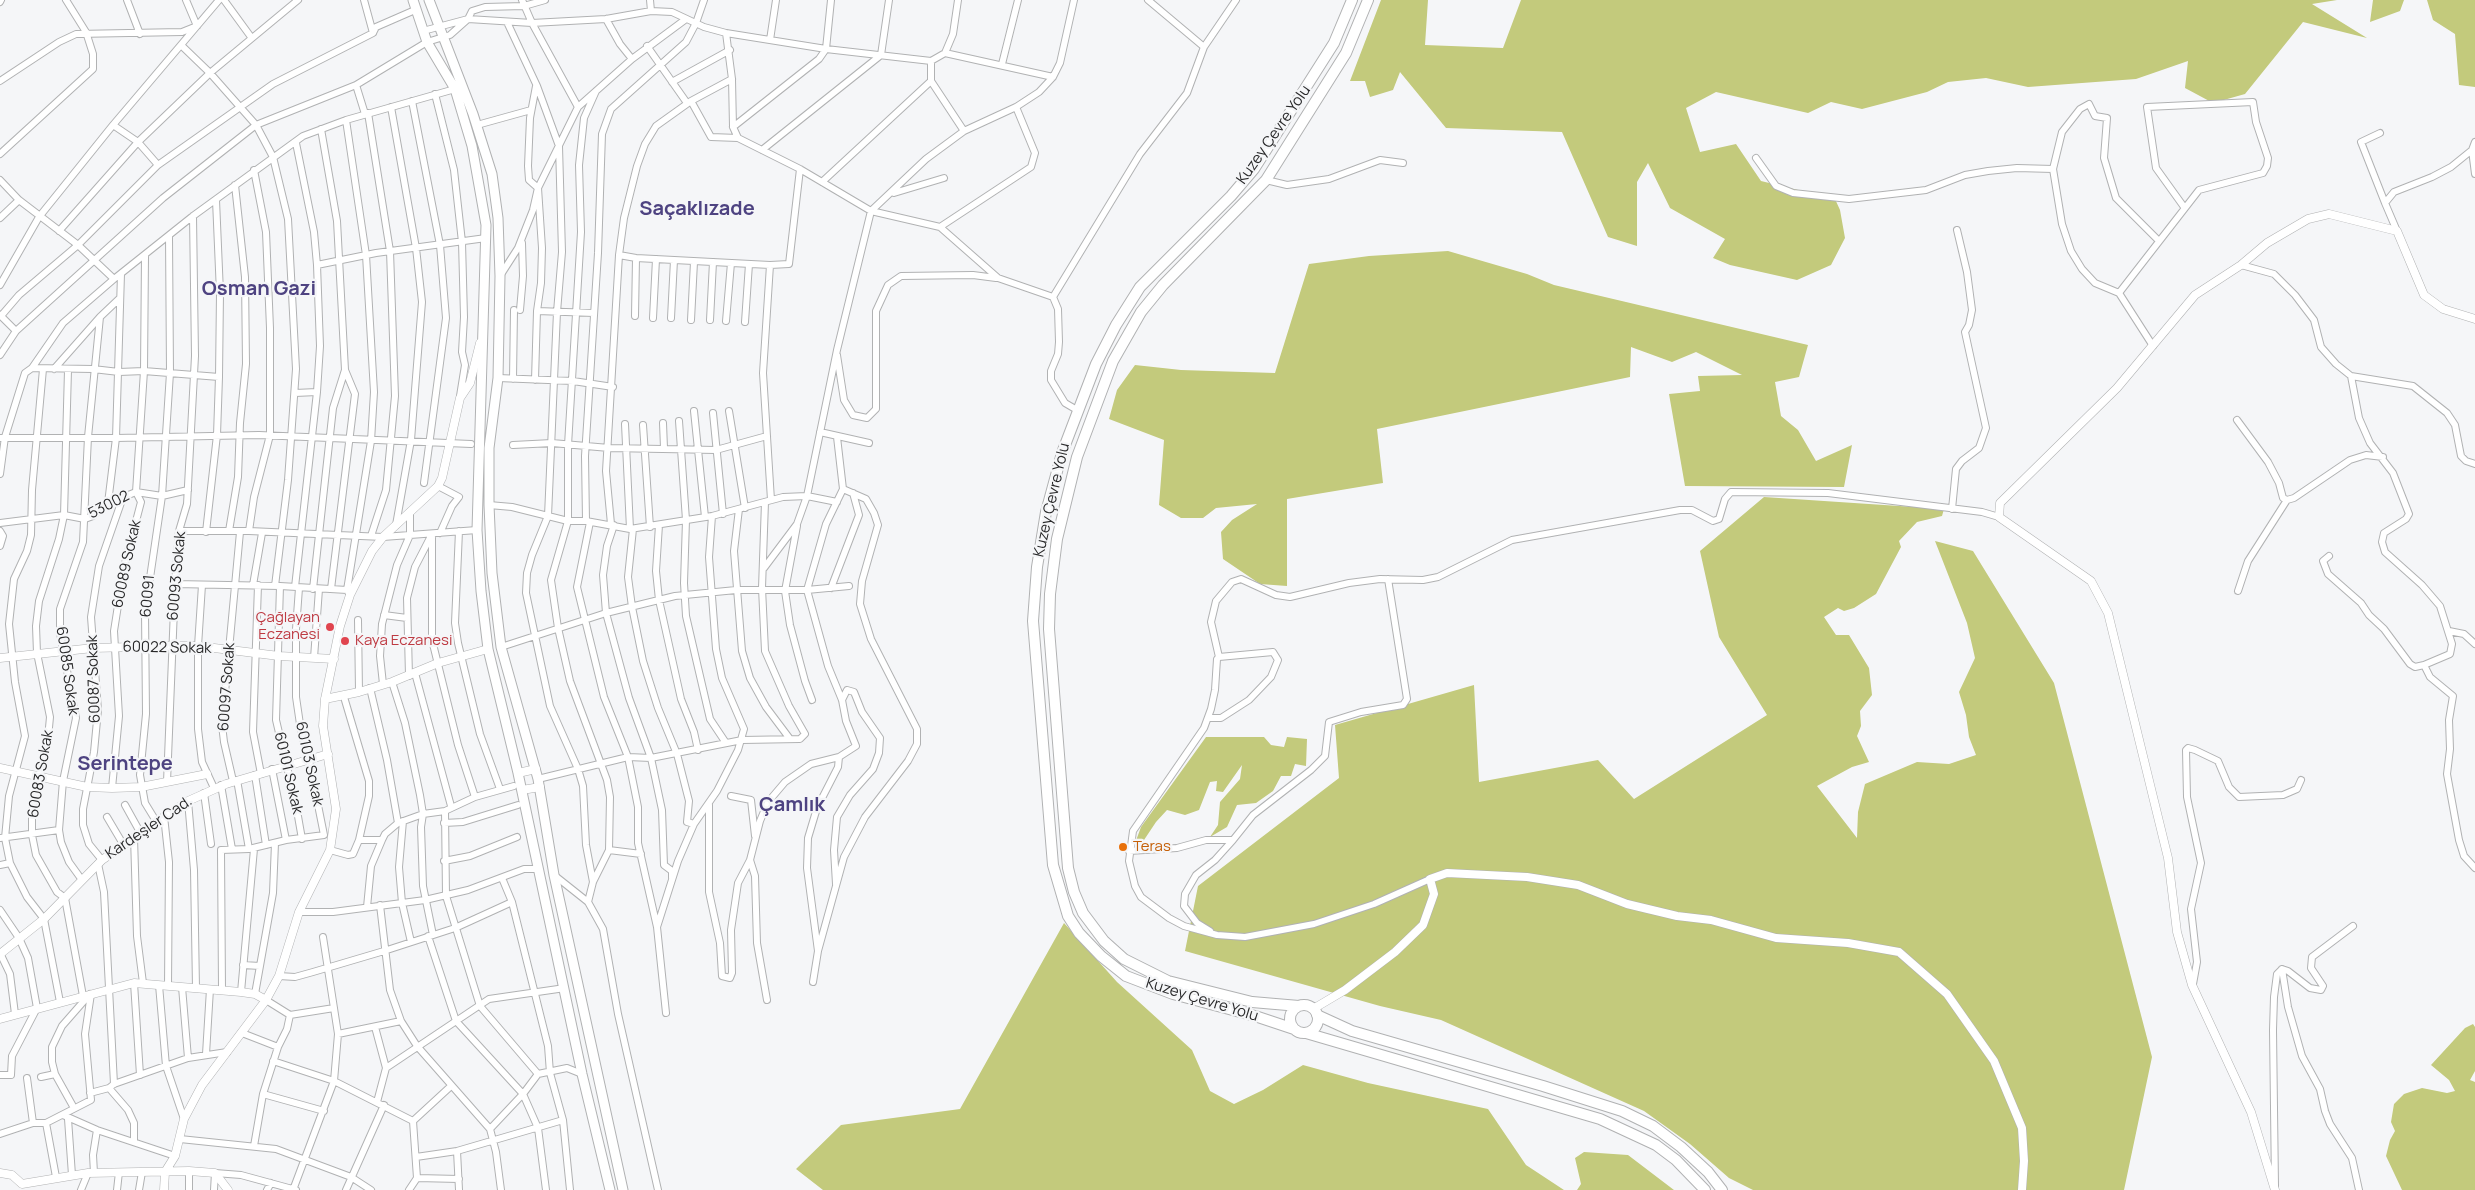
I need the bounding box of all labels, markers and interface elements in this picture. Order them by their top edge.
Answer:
street label: Kuzey Çevre Yolu [1233,82,1315,188]
district label: Saçaklızade [639,197,755,221]
district label: Osman Gazi [202,277,316,301]
street label: Kuzey Çevre Yolu [1030,441,1074,559]
street label: 53002 [85,487,133,523]
street label: 60089 Sokak [109,518,145,610]
street label: 60093 Sokak [164,531,190,621]
street label: 60091 [137,574,159,618]
place label: Çağlayan Eczanesi [256,609,320,644]
marker: Çağlayan Eczanesi [324,621,336,633]
street label: 60085 Sokak [52,626,82,716]
place label: Kaya Eczanesi [355,632,452,650]
street label: 60087 Sokak [83,635,105,723]
marker: Kaya Eczanesi [339,635,351,647]
street label: 60022 Sokak [122,638,212,658]
street label: 60097 Sokak [215,642,239,732]
street label: 60103 Sokak [291,720,327,808]
street label: 60083 Sokak [24,729,58,819]
street label: 60101 Sokak [270,730,306,816]
district label: Serintepe [77,752,173,776]
street label: Kardeşler Cad. [102,792,196,864]
district label: Çamlık [759,793,825,817]
place label: Teras [1133,838,1171,856]
marker: Teras [1117,841,1129,853]
street label: Kuzey Çevre Yolu [1144,974,1260,1026]

